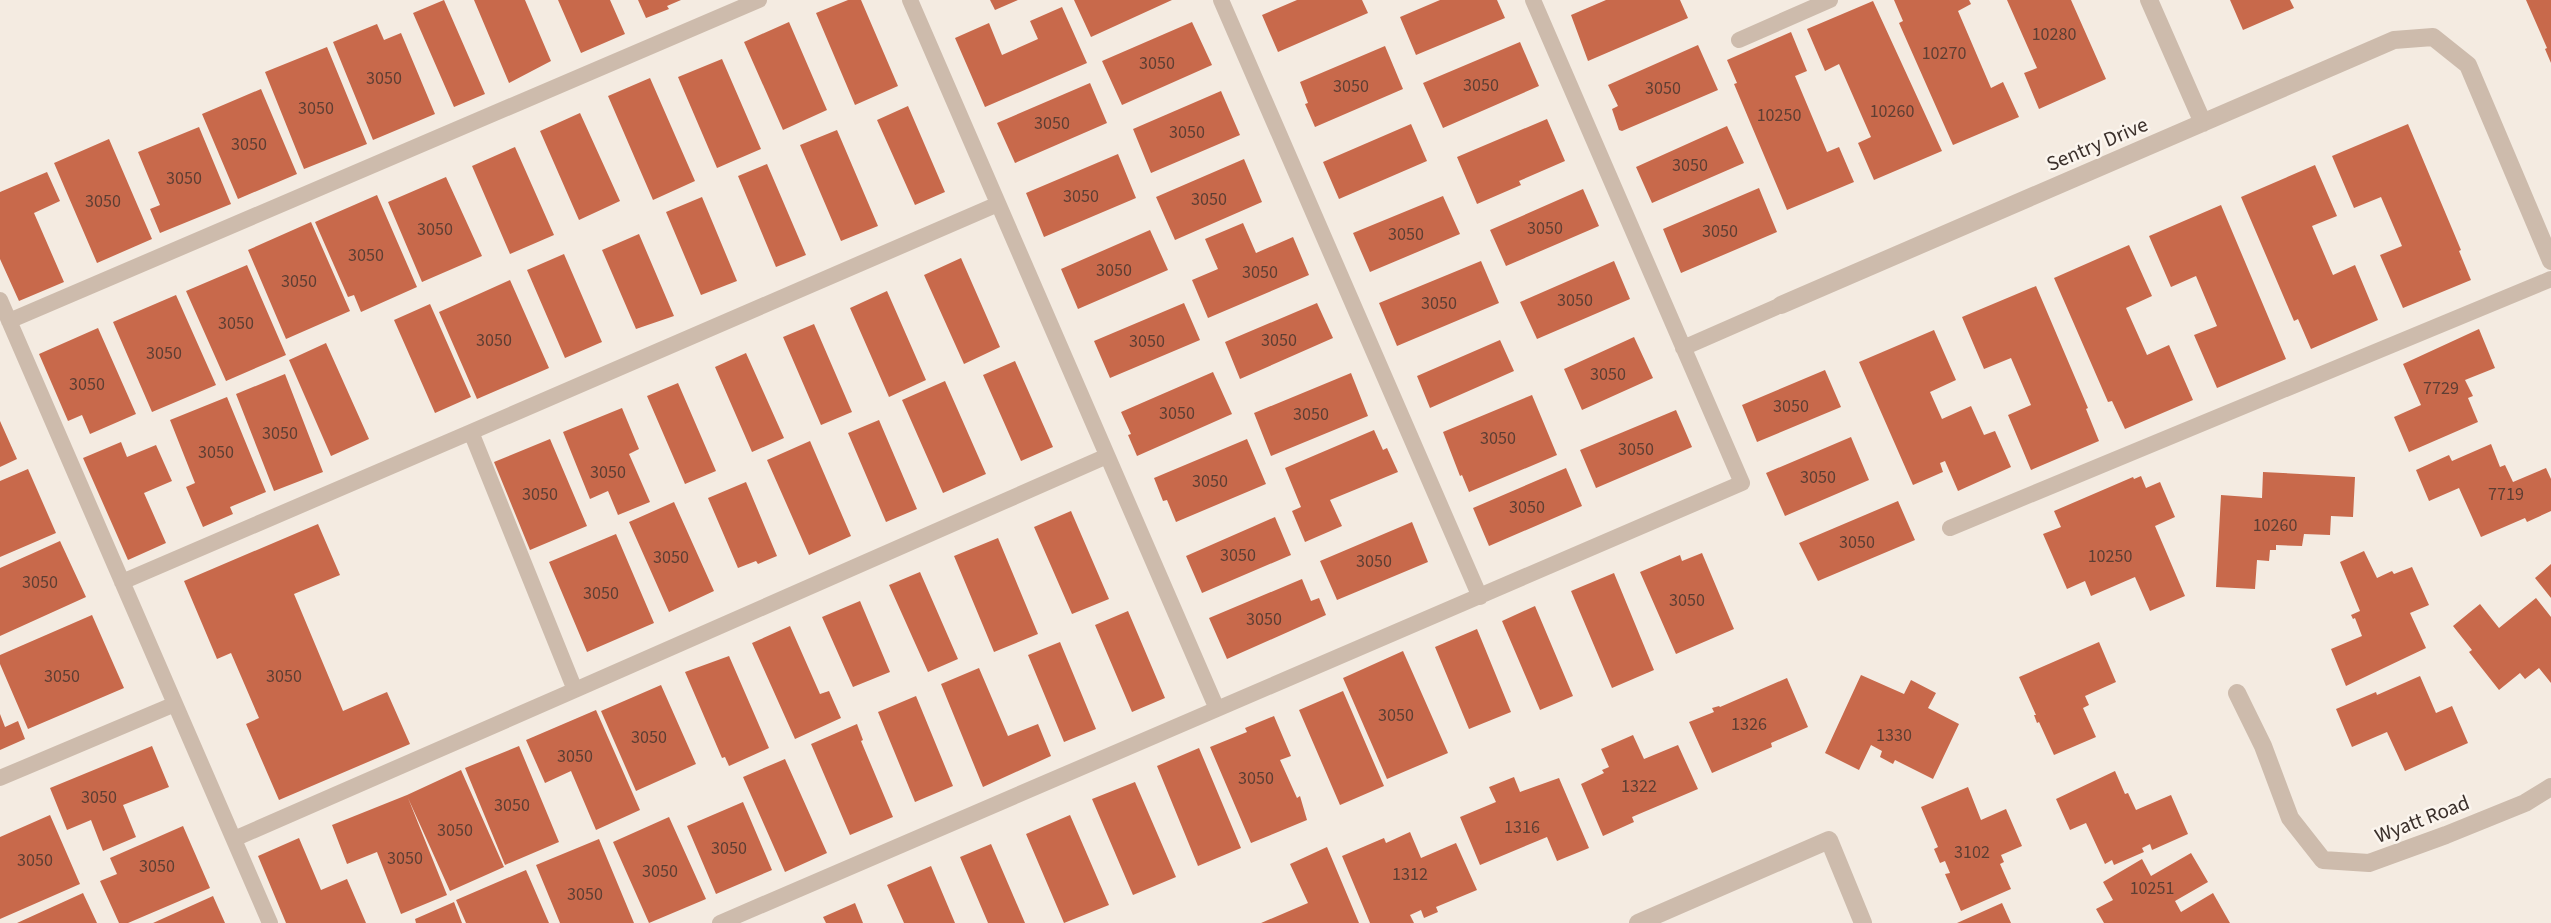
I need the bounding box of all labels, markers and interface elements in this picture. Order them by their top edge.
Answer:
house number: 10280 [2032,22,2076,47]
house number: 10270 [1922,41,1966,66]
house number: 3050 [1139,51,1175,76]
house number: 3050 [366,66,402,91]
house number: 3050 [1463,73,1499,98]
house number: 3050 [1333,74,1369,99]
house number: 3050 [1645,76,1681,101]
house number: 3050 [298,96,334,121]
house number: 10260 [1870,99,1914,124]
house number: 10250 [1757,103,1801,128]
street label: Sentry Drive [2042,109,2152,179]
house number: 3050 [1034,111,1070,136]
house number: 3050 [1169,120,1205,145]
house number: 3050 [231,132,267,157]
house number: 3050 [1672,153,1708,178]
house number: 3050 [166,166,202,191]
house number: 3050 [1063,184,1099,209]
house number: 3050 [1191,187,1227,212]
house number: 3050 [85,189,121,214]
house number: 3050 [1527,216,1563,241]
house number: 3050 [417,217,453,242]
house number: 3050 [1702,219,1738,244]
house number: 3050 [1388,222,1424,247]
house number: 3050 [348,243,384,268]
house number: 3050 [1096,258,1132,283]
house number: 3050 [1242,260,1278,285]
house number: 3050 [281,269,317,294]
house number: 3050 [1557,288,1593,313]
house number: 3050 [1421,291,1457,316]
house number: 3050 [218,311,254,336]
house number: 3050 [476,328,512,353]
house number: 3050 [1261,328,1297,353]
house number: 3050 [1129,329,1165,354]
house number: 3050 [146,341,182,366]
house number: 3050 [1590,362,1626,387]
house number: 3050 [69,372,105,397]
house number: 7729 [2423,376,2459,401]
house number: 3050 [1773,394,1809,419]
house number: 3050 [1159,401,1195,426]
house number: 3050 [1293,402,1329,427]
house number: 3050 [262,421,298,446]
house number: 3050 [1480,426,1516,451]
house number: 3050 [1618,437,1654,462]
house number: 3050 [198,440,234,465]
house number: 3050 [590,460,626,485]
house number: 3050 [1800,465,1836,490]
house number: 3050 [1192,469,1228,494]
house number: 3050 [522,482,558,507]
house number: 7719 [2488,482,2524,507]
house number: 3050 [1509,495,1545,520]
house number: 10260 [2253,513,2297,538]
house number: 3050 [1839,530,1875,555]
house number: 3050 [1220,543,1256,568]
house number: 10250 [2088,544,2132,569]
house number: 3050 [653,545,689,570]
house number: 3050 [1356,549,1392,574]
house number: 3050 [22,570,58,595]
house number: 3050 [583,581,619,606]
house number: 3050 [1669,588,1705,613]
house number: 3050 [1246,607,1282,632]
house number: 3050 [44,664,80,689]
house number: 3050 [266,664,302,689]
house number: 3050 [1378,703,1414,728]
house number: 1326 [1731,712,1767,737]
house number: 1330 [1876,723,1912,748]
house number: 3050 [631,725,667,750]
house number: 3050 [557,744,593,769]
house number: 3050 [1238,766,1274,791]
house number: 1322 [1621,774,1657,799]
house number: 3050 [81,785,117,810]
street label: Wyatt Road [2370,787,2474,851]
house number: 3050 [494,793,530,818]
house number: 1316 [1504,815,1540,840]
house number: 3050 [437,818,473,843]
house number: 3050 [711,836,747,861]
house number: 3102 [1954,840,1990,865]
house number: 3050 [387,846,423,871]
house number: 3050 [17,848,53,873]
house number: 3050 [139,854,175,879]
house number: 3050 [642,859,678,884]
house number: 1312 [1392,862,1428,887]
house number: 10251 [2130,876,2174,901]
house number: 3050 [567,882,603,907]

